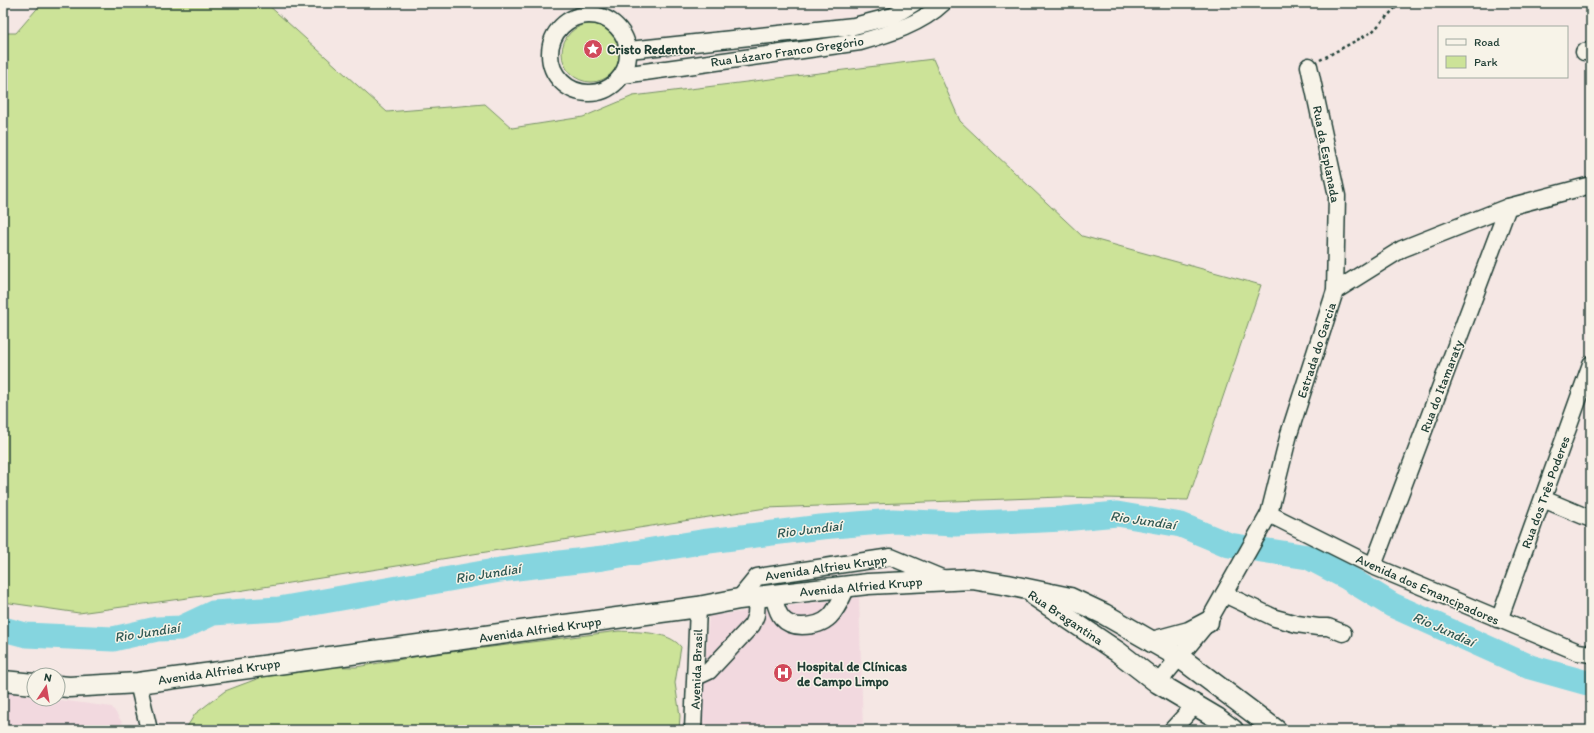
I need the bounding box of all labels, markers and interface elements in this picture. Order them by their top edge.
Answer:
legend [1438,26,1568,78]
street label: Rua Lázaro Franco Gregório [710,33,865,70]
text: Road [1474,35,1500,49]
place icon: Cristo Redentor [582,38,604,60]
place label: Cristo Redentor [607,42,696,57]
text: Park [1474,55,1498,69]
street label: Rua da Esplanada [1310,104,1343,204]
street label: Estrada do Garcia [1294,300,1339,400]
street label: Rua do Itamaraty [1417,338,1466,435]
street label: Rua dos Três Poderes [1518,434,1573,550]
water label: Rio Jundiaí [1109,507,1179,534]
water label: Rio Jundiaí [775,517,845,542]
street label: Avenida dos Emancipadores [1354,551,1502,628]
street label: Avenida Alfrieu Krupp [764,552,888,583]
water label: Rio Jundiaí [454,560,524,587]
street label: Avenida Alfried Krupp [799,574,923,599]
street label: Rua Bragantina [1025,587,1106,648]
water label: Rio Jundiaí [1410,608,1480,652]
street label: Avenida Alfried Krupp [478,613,602,645]
water label: Rio Jundiaí [113,619,183,646]
street label: Avenida Brasil [688,628,705,709]
street label: Avenida Alfried Krupp [157,655,281,687]
place label: Hospital de Clínicas de Campo Limpo [797,659,907,690]
hospital icon: Hospital de Clínicas de Campo Limpo [772,662,794,684]
north arrow [26,667,66,707]
text: N [43,671,53,685]

